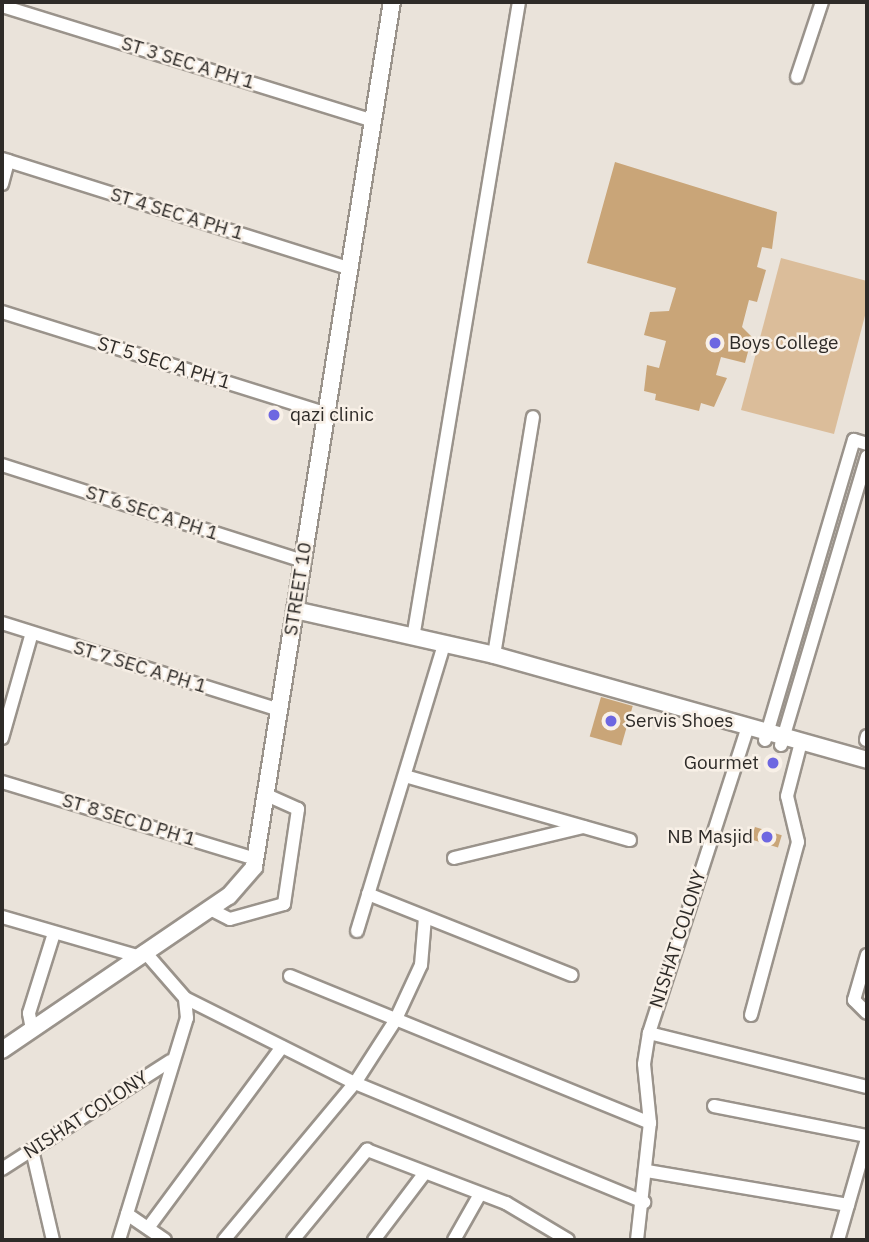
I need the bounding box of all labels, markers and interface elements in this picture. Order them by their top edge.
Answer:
street label: ST 3 SEC A PH 1 [119,32,257,94]
street label: ST 4 SEC A PH 1 [108,183,246,245]
street label: ST 5 SEC A PH 1 [95,332,233,394]
place label: Boys College [729,332,839,354]
marker: Boys College [707,335,723,351]
place label: qazi clinic [290,404,374,426]
marker: qazi clinic [264,405,284,425]
street label: ST 6 SEC A PH 1 [83,481,221,545]
street label: STREET 10 [279,541,317,637]
street label: ST 7 SEC A PH 1 [71,636,209,698]
place label: Servis Shoes [625,710,734,732]
marker: Servis Shoes [603,713,619,729]
place label: Gourmet [684,752,759,774]
marker: Gourmet [765,755,781,771]
street label: ST 8 SEC D PH 1 [59,789,199,851]
place label: NB Masjid [667,826,753,848]
marker: NB Masjid [759,829,775,845]
street label: NISHAT COLONY [645,867,711,1011]
street label: NISHAT COLONY [19,1066,153,1164]

